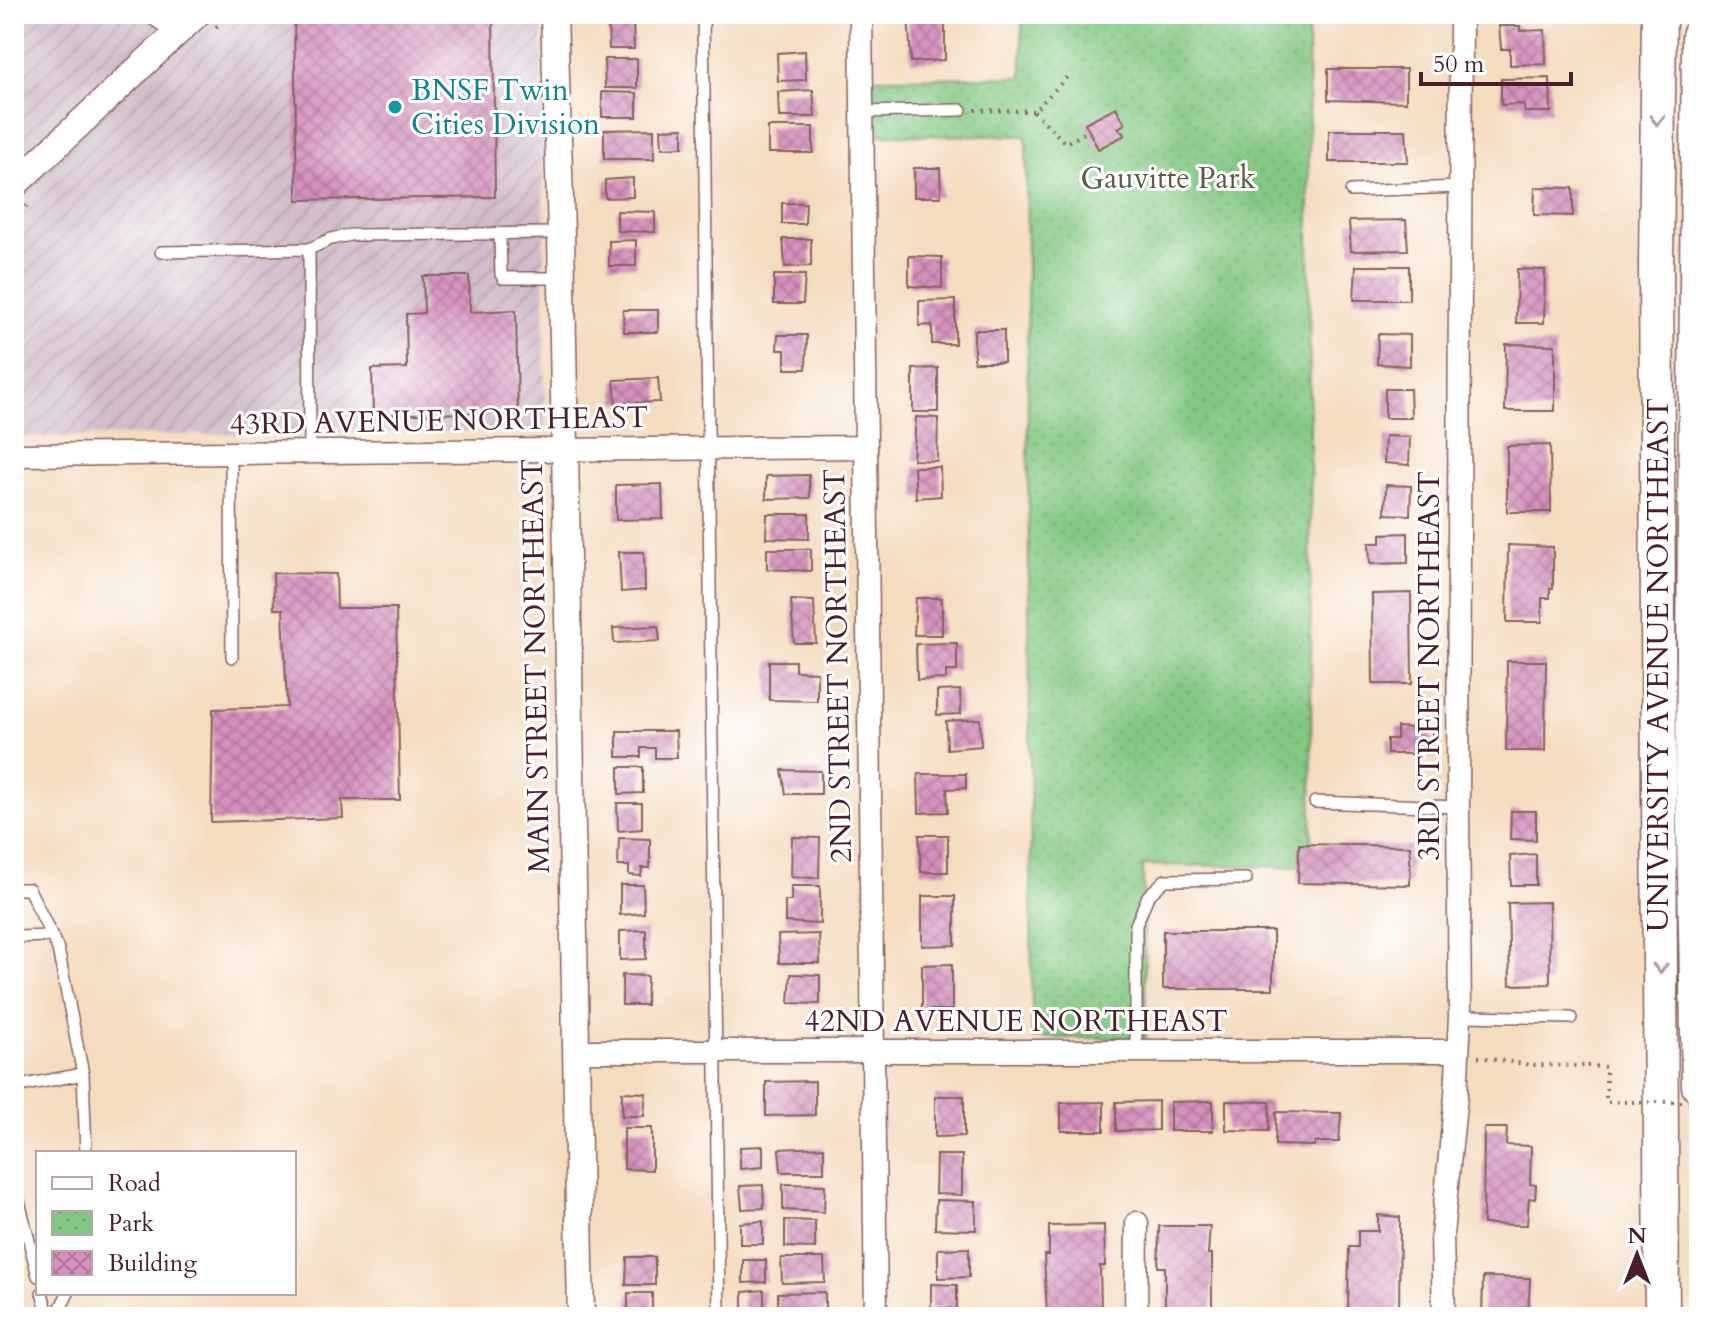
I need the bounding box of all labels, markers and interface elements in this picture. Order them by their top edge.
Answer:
scale bar [1421,36,1571,86]
text: 50 m [1433,48,1485,81]
place label: BNSF Twin Cities Division [411,70,600,145]
marker: BNSF Twin Cities Division [386,98,404,116]
one-way arrow [1649,114,1666,127]
park label: Gauvitte Park [1080,158,1256,199]
street label: 43RD AVENUE NORTHEAST [229,397,649,445]
street label: UNIVERSITY AVENUE NORTHEAST [1638,398,1679,932]
street label: MAIN STREET NORTHEAST [512,458,560,874]
street label: 2ND STREET NORTHEAST [814,468,862,864]
street label: 3RD STREET NORTHEAST [1409,471,1450,861]
one-way arrow [1651,962,1669,975]
street label: 42ND AVENUE NORTHEAST [804,1001,1228,1042]
legend [36,1151,296,1295]
text: Road [108,1167,161,1200]
text: Park [108,1207,154,1240]
north arrow [1597,1215,1677,1295]
text: N [1627,1221,1647,1251]
text: Building [108,1247,198,1280]

